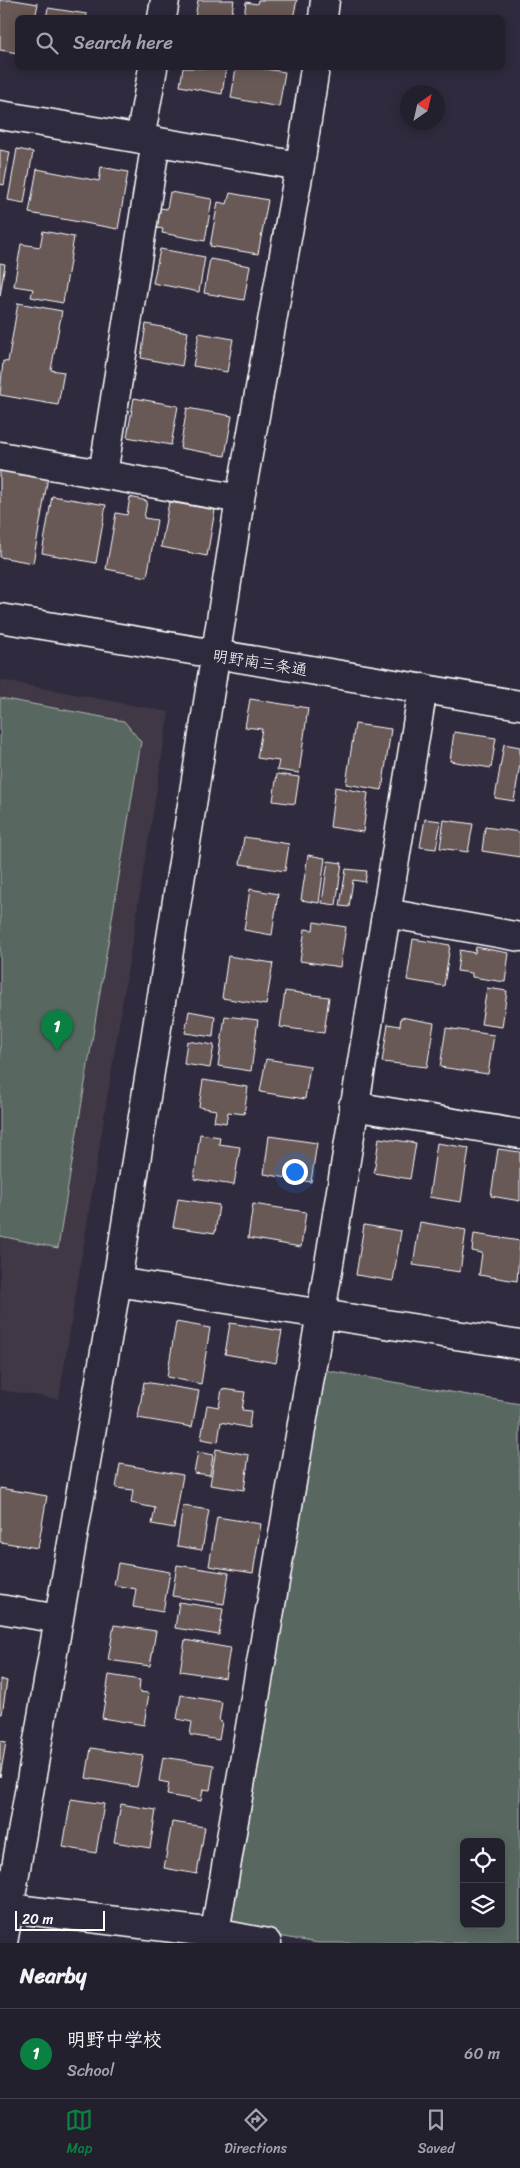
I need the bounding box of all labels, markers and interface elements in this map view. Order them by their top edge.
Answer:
search box [15,15,505,70]
text: Search here [73,26,173,59]
icon: search [33,29,61,57]
north arrow [400,85,445,130]
street label: 明野南三条通 [210,641,310,684]
pin: 1 [41,1010,73,1051]
your location [282,1159,308,1185]
map controls [460,1838,505,1928]
button: locate [460,1838,505,1883]
button: layers [460,1883,505,1928]
text: 20 m [22,1907,53,1932]
scale bar [15,1908,105,1931]
text: Nearby [20,1957,86,1995]
text: 明野中学校 [67,2023,162,2056]
text: 1 [33,2039,39,2068]
text: 60 m [464,2039,500,2068]
text: School [67,2056,114,2085]
tab: Map [65,2106,93,2161]
tab: Directions [224,2106,287,2161]
tab: Saved [418,2106,455,2161]

